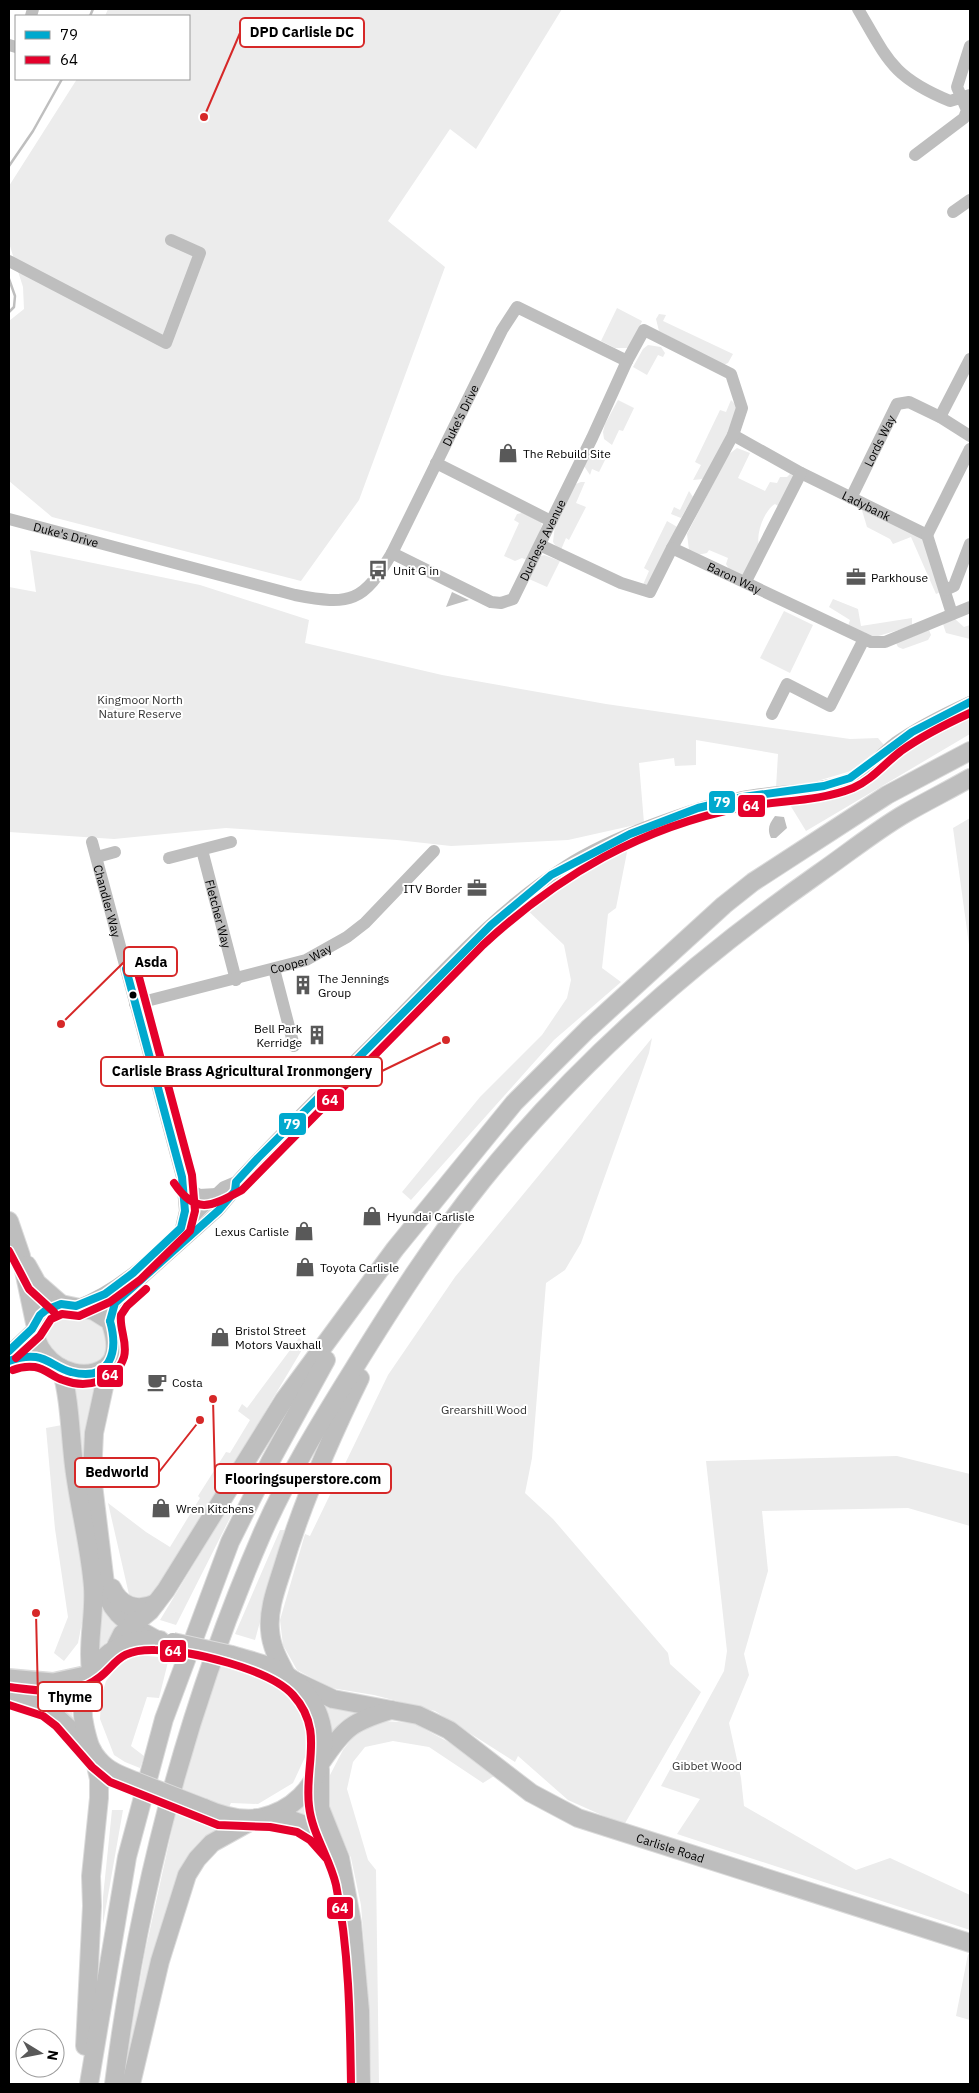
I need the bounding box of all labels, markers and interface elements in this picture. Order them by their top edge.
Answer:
legend [15,15,190,80]
callout: DPD Carlisle DC [240,18,364,47]
text: DPD Carlisle DC [250,23,354,41]
text: 79 [60,25,78,44]
text: 64 [60,50,78,69]
street label: Duke's Drive [438,381,482,448]
street label: Lords Way [860,412,898,469]
shop icon: The Rebuild Site [497,442,519,464]
place label: The Rebuild Site [523,446,611,461]
street label: Ladybank [840,487,894,524]
street label: Duchess Avenue [516,496,569,583]
street label: Duke's Drive [32,518,101,550]
street label: Baron Way [705,558,764,597]
bus stop icon: Unit G in [367,559,389,581]
place label: Unit G in [393,563,439,578]
office icon: Parkhouse [845,566,867,588]
place label: Parkhouse [871,570,928,585]
park label: Kingmoor North Nature Reserve [97,692,183,721]
line badge: 79 [708,790,736,814]
text: 79 [714,793,730,811]
line badge: 64 [737,794,766,818]
text: 64 [743,797,759,815]
street label: Chandler Way [91,863,125,939]
office icon: ITV Border [466,877,488,899]
street label: Fletcher Way [203,878,235,950]
place label: ITV Border [403,881,463,896]
street label: Cooper Way [268,940,334,976]
callout: Asda [124,947,177,976]
text: Asda [134,953,168,971]
place label: The Jennings Group [318,971,390,1000]
building icon: The Jennings Group [292,974,314,996]
unlabelled marker [128,990,138,1000]
place label: Bell Park Kerridge [254,1021,303,1050]
building icon: Bell Park Kerridge [306,1024,328,1046]
callout: Carlisle Brass Agricultural Ironmongery [101,1057,382,1086]
text: Carlisle Brass Agricultural Ironmongery [112,1062,373,1080]
line badge: 64 [316,1088,345,1112]
text: 64 [322,1091,338,1109]
line badge: 79 [278,1112,307,1136]
text: 79 [284,1115,300,1133]
shop icon: Hyundai Carlisle [361,1205,383,1227]
place label: Hyundai Carlisle [387,1209,475,1224]
shop icon: Lexus Carlisle [293,1220,315,1242]
place label: Lexus Carlisle [215,1224,289,1239]
shop icon: Toyota Carlisle [294,1256,316,1278]
place label: Toyota Carlisle [320,1260,399,1275]
place label: Bristol Street Motors Vauxhall [235,1323,321,1352]
shop icon: Bristol Street Motors Vauxhall [209,1326,231,1348]
line badge: 64 [96,1364,124,1388]
text: 64 [102,1366,118,1384]
cafe icon: Costa [146,1371,168,1393]
place label: Costa [172,1375,203,1390]
park label: Grearshill Wood [441,1402,527,1417]
callout: Bedworld [75,1458,159,1487]
text: Bedworld [85,1463,149,1481]
callout: Flooringsuperstore.com [215,1464,391,1493]
text: Flooringsuperstore.com [225,1470,381,1488]
shop icon: Wren Kitchens [150,1497,172,1519]
place label: Wren Kitchens [176,1501,254,1516]
line badge: 64 [159,1639,187,1663]
text: 64 [165,1642,181,1660]
callout: Thyme [38,1682,102,1711]
text: Thyme [48,1688,92,1706]
park label: Gibbet Wood [672,1758,742,1773]
street label: Carlisle Road [635,1830,707,1865]
line badge: 64 [326,1896,354,1920]
text: 64 [332,1899,348,1917]
north arrow [15,2028,65,2078]
text: N [43,2049,63,2062]

